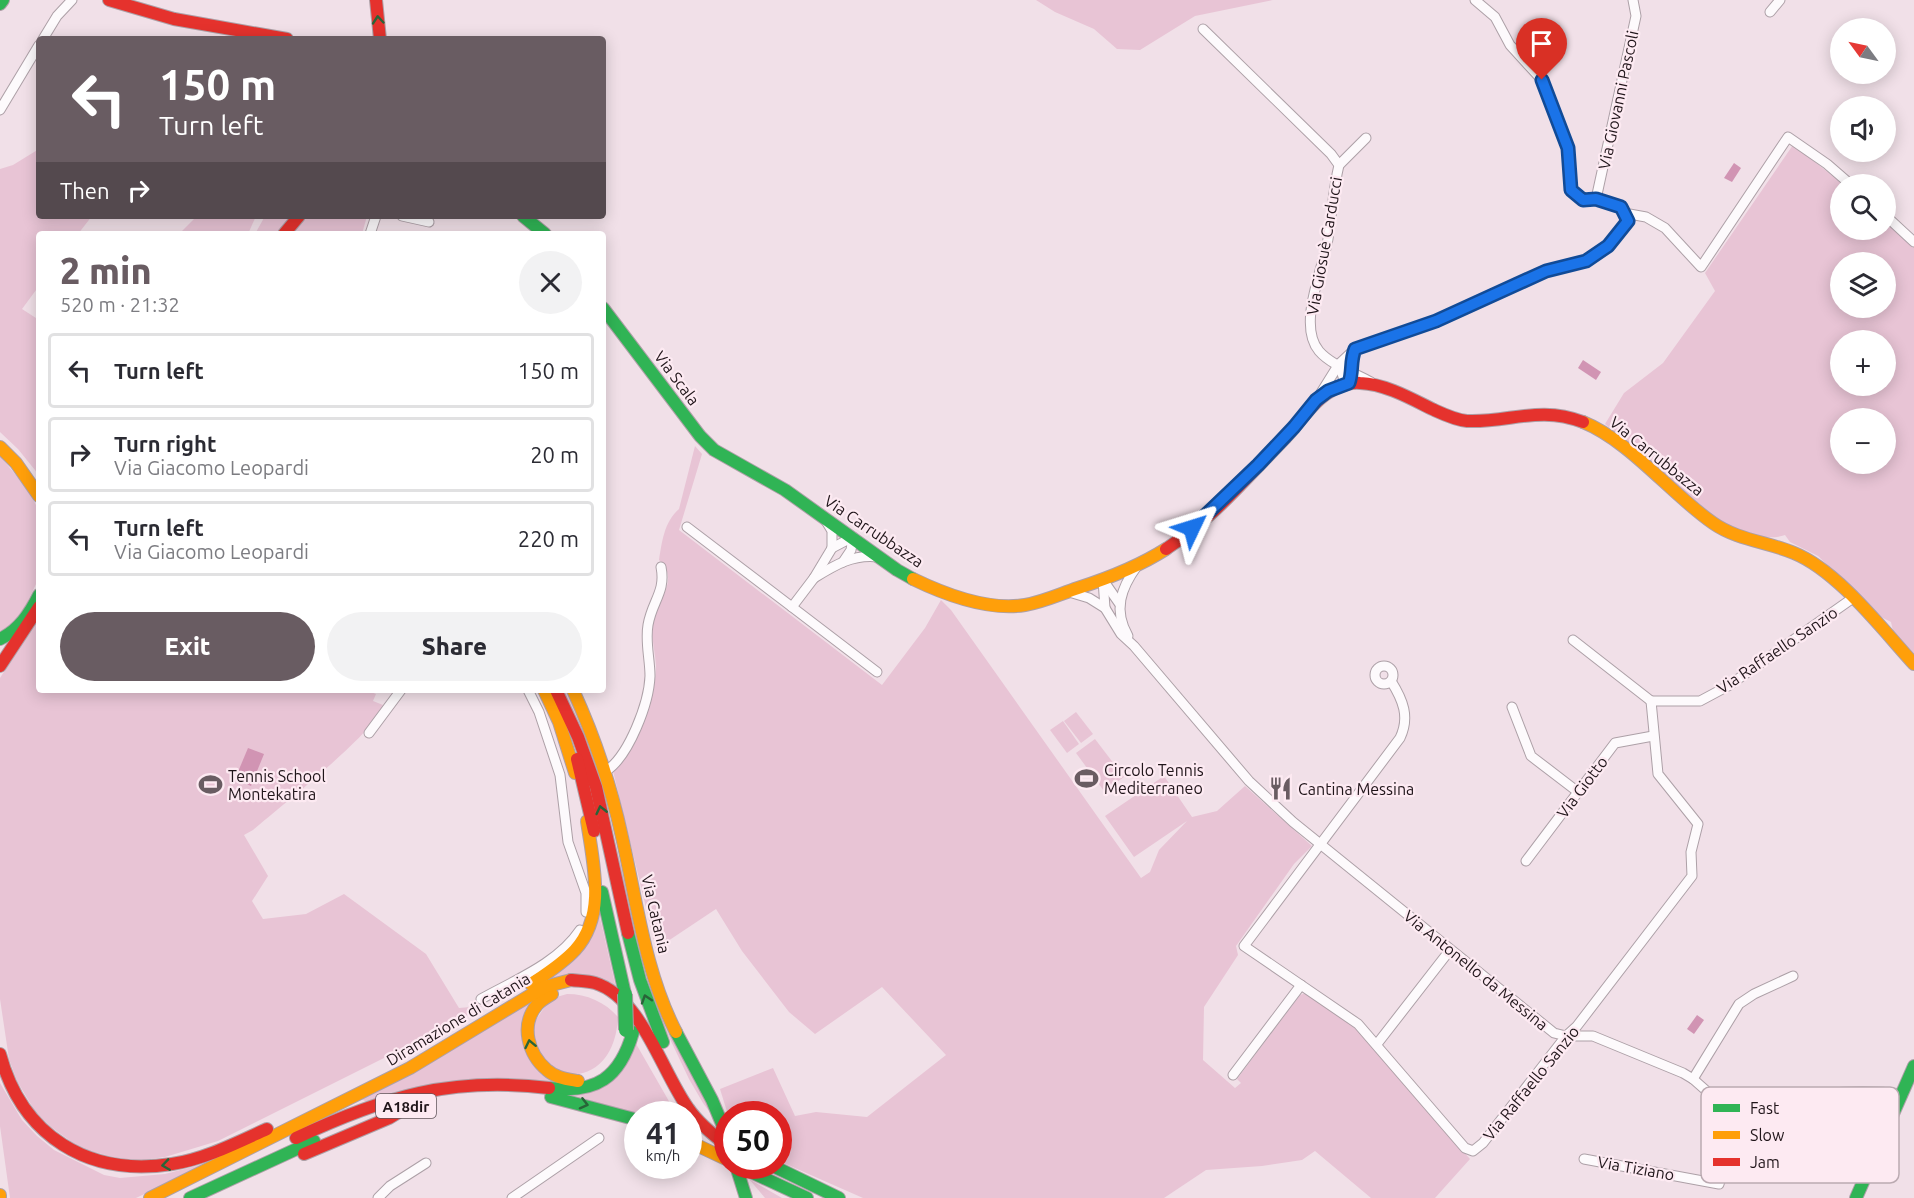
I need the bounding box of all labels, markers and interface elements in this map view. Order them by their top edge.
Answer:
one-way arrow [372,15,385,24]
pin [1516,18,1567,80]
north arrow [1830,18,1896,84]
map controls [1830,18,1896,474]
icon: arrive [1525,27,1558,60]
street label: Via Giovanni Pascoli [1594,29,1642,171]
icon: left [60,60,138,138]
text: 150 m [159,61,276,108]
button: sound [1830,96,1896,162]
text: Turn left [159,110,263,140]
icon: right [122,174,155,207]
button: search [1830,174,1896,240]
street label: Via Giosuè Carducci [1303,175,1345,317]
text: Then [60,178,110,203]
text: 2 min [60,250,152,291]
button: close [519,251,582,314]
button: layers [1830,252,1896,318]
text: 520 m · 21:32 [60,293,180,316]
button: + [1830,330,1896,396]
street label: Via Scala [651,347,703,409]
icon: left [63,354,96,387]
text: Turn left [114,358,204,383]
text: 150 m [518,358,579,383]
button: − [1830,408,1896,474]
street label: Via Carrubbazza [1606,413,1708,499]
text: Turn right [114,431,216,456]
icon: right [63,438,96,471]
text: 20 m [530,442,579,467]
text: Via Giacomo Leopardi [114,456,309,479]
street label: Via Carrubbazza [821,491,927,571]
position arrow [1160,496,1224,560]
text: Turn left [114,515,204,540]
icon: left [63,522,96,555]
text: 220 m [518,526,579,551]
text: Via Giacomo Leopardi [114,540,309,563]
street label: Via Raffaello Sanzio [1713,603,1841,697]
button: Exit [60,612,315,681]
button: Share [327,612,582,681]
street label: Via Giotto [1553,753,1611,821]
place label: Circolo Tennis Mediterraneo [1104,761,1204,797]
sports icon: Circolo Tennis Mediterraneo [1073,766,1099,792]
place label: Tennis School Montekatira [228,767,326,803]
sports icon: Tennis School Montekatira [197,772,223,798]
restaurant icon: Cantina Messina [1267,776,1293,802]
place label: Cantina Messina [1298,780,1414,798]
one-way arrow [596,805,609,815]
street label: Via Catania [638,873,674,955]
street label: Via Antonello da Messina [1400,906,1552,1034]
street label: Diramazione di Catania [383,969,533,1069]
one-way arrow [641,994,653,1005]
street label: Via Raffaello Sanzio [1479,1022,1583,1144]
one-way arrow [524,1039,537,1049]
legend [1701,1087,1899,1183]
road number: A18dir [376,1094,436,1118]
one-way arrow [579,1097,589,1110]
text: Fast [1750,1099,1780,1117]
speed limit sign: 50 [714,1101,792,1179]
text: 41 [646,1116,680,1150]
text: Slow [1750,1126,1785,1144]
text: km/h [646,1147,680,1164]
street label: Via Tiziano [1596,1152,1676,1184]
text: Jam [1750,1153,1780,1171]
one-way arrow [162,1158,171,1170]

